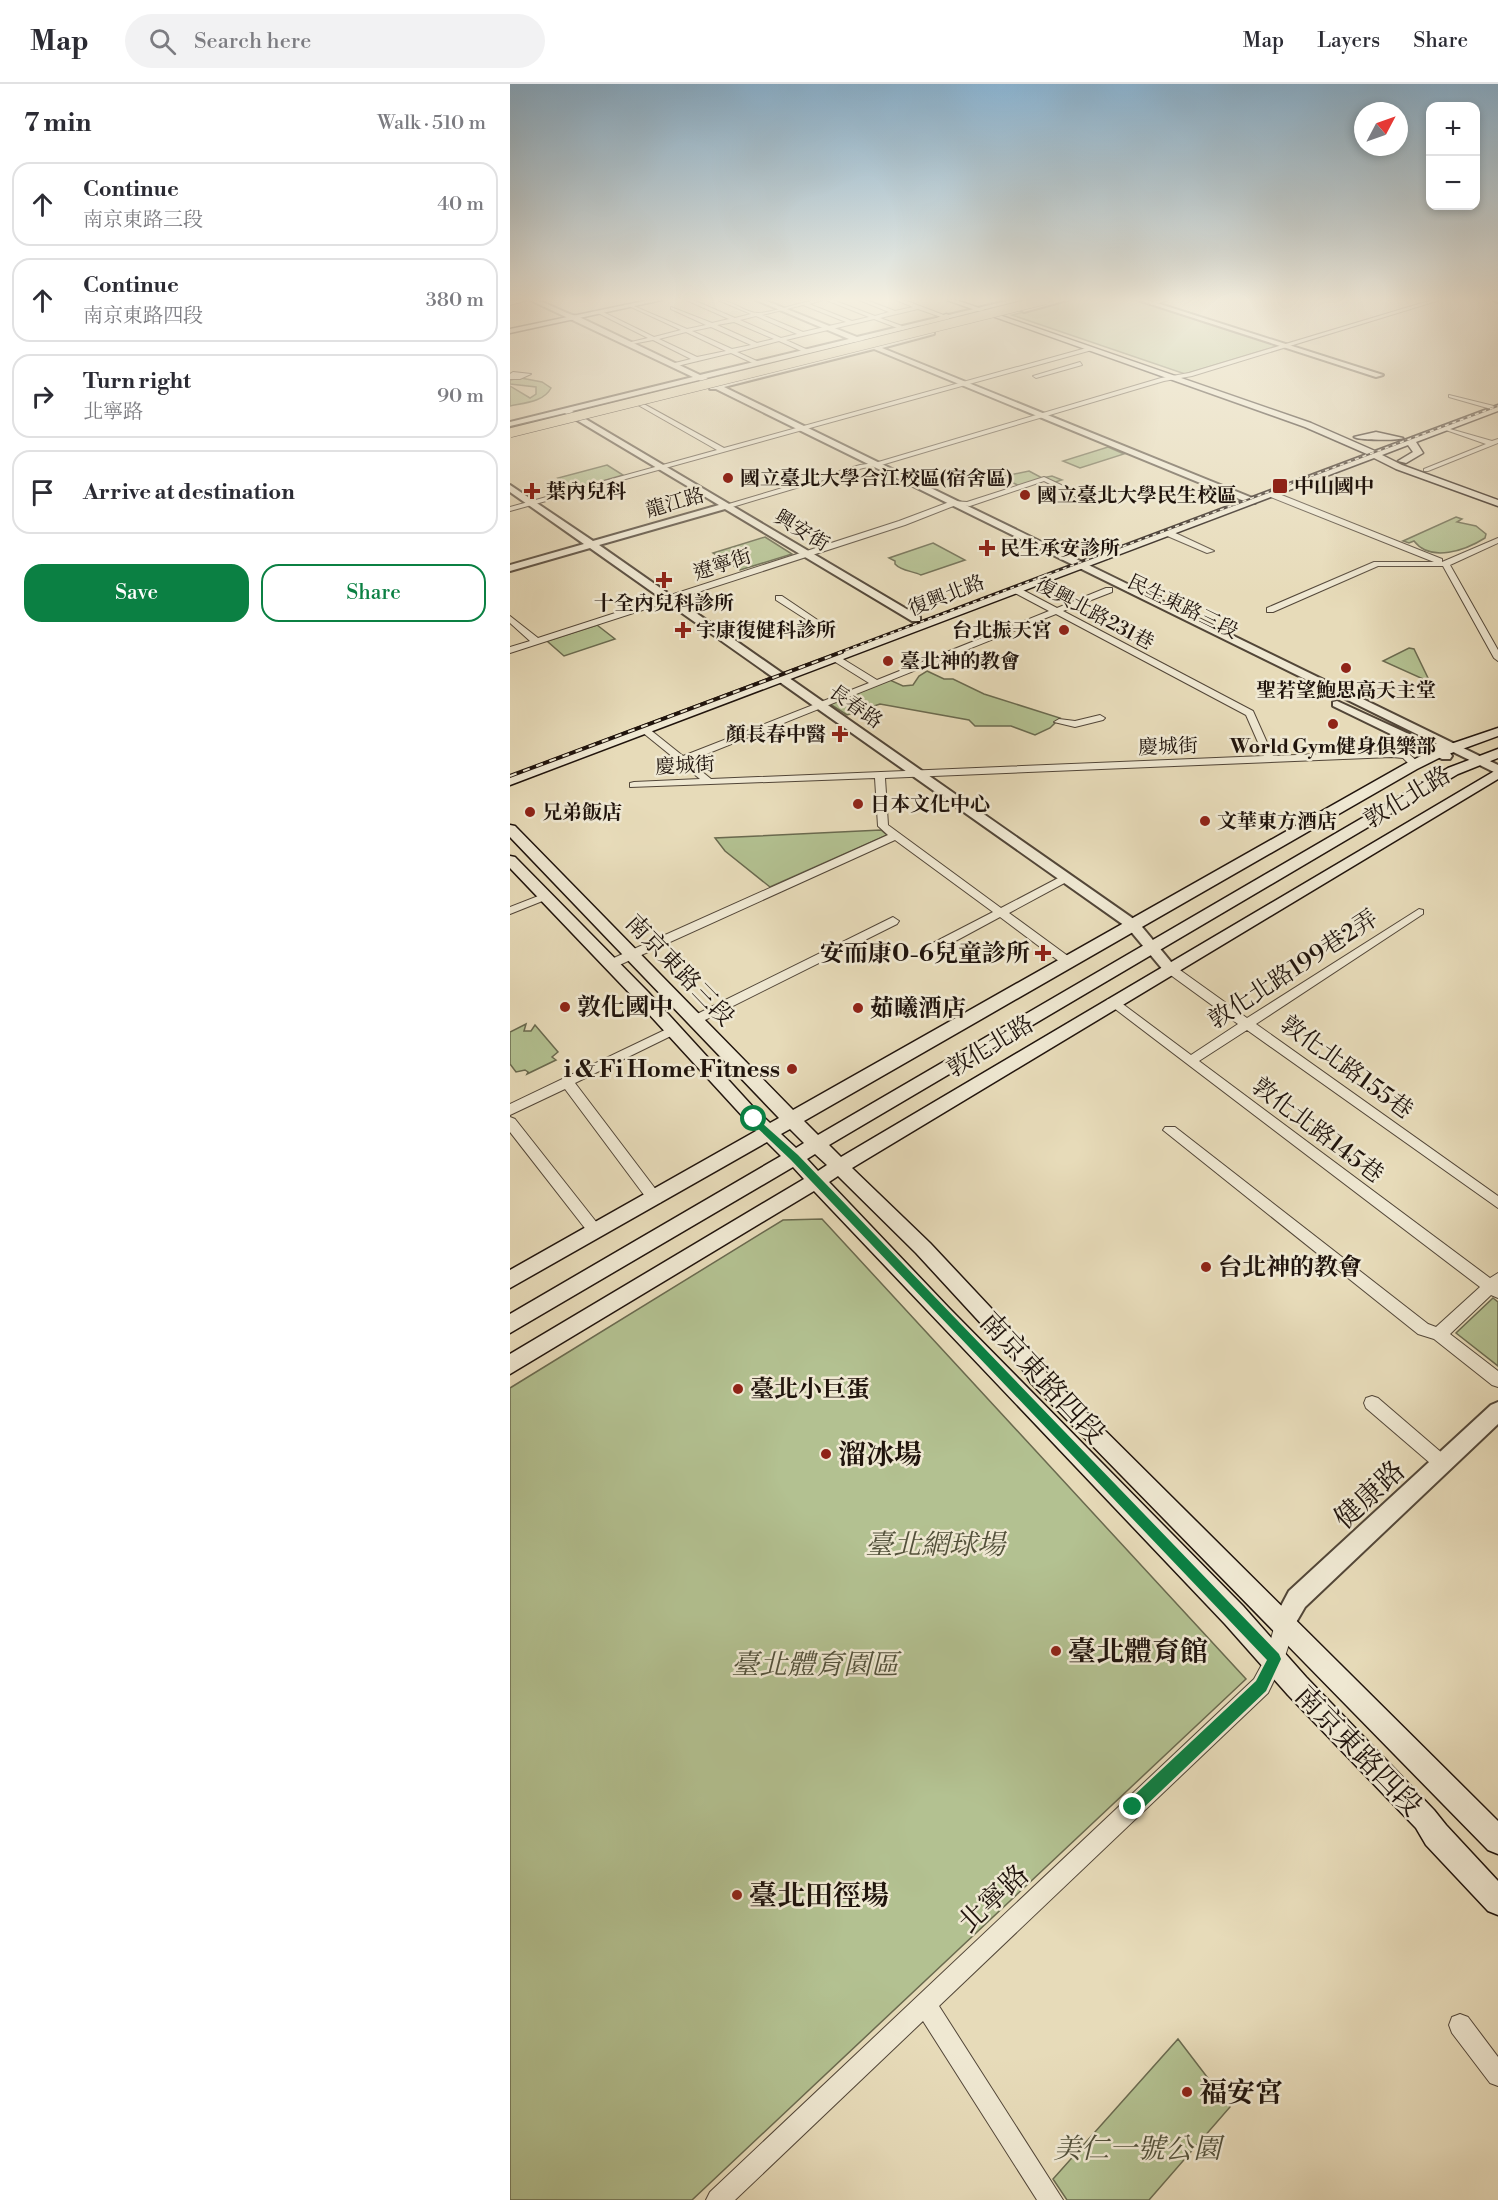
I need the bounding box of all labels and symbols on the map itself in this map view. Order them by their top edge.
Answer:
north arrow [1354,102,1408,156]
place label: 國立臺北大學合江校區(宿舍區) [740,467,1012,492]
marker: 國立臺北大學合江校區(宿舍區) [721,471,735,485]
place label: 中山國中 [1294,475,1374,500]
marker: 中山國中 [1271,477,1289,495]
place label: 葉內兒科 [546,480,626,505]
marker: 葉內兒科 [523,482,541,500]
street label: 龍江路 [643,483,708,524]
place label: 國立臺北大學民生校區 [1037,484,1237,509]
marker: 國立臺北大學民生校區 [1018,488,1032,502]
street label: 興安街 [769,505,833,557]
place label: 民生承安診所 [1000,537,1120,562]
marker: 民生承安診所 [978,539,996,557]
street label: 遼寧街 [690,544,755,587]
street label: 復興北路 [905,570,988,622]
street label: 民生東路三段 [1123,570,1242,645]
marker: 十全內兒科診所 [655,571,673,589]
street label: 復興北路231巷 [1031,573,1158,656]
place label: 十全內兒科診所 [594,592,734,617]
place label: 宇康復健科診所 [696,619,836,644]
place label: 台北振天宮 [952,619,1052,644]
marker: 宇康復健科診所 [674,621,692,639]
marker: 台北振天宮 [1057,623,1071,637]
place label: 臺北神的教會 [900,650,1020,675]
marker: 臺北神的教會 [881,654,895,668]
marker: 聖若望鮑思高天主堂 [1339,661,1353,675]
place label: 聖若望鮑思高天主堂 [1256,679,1436,704]
street label: 長春路 [823,680,887,735]
marker: World Gym健身俱樂部 [1326,717,1340,731]
place label: 顏長春中醫 [726,723,826,748]
marker: 顏長春中醫 [831,725,849,743]
street label: 慶城街 [1138,734,1198,761]
place label: World Gym健身俱樂部 [1229,735,1436,760]
street label: 慶城街 [654,752,716,781]
street label: 敦化北路 [1359,760,1456,835]
place label: 日本文化中心 [870,793,990,818]
marker: 日本文化中心 [851,797,865,811]
place label: 兄弟飯店 [542,801,622,826]
marker: 兄弟飯店 [523,805,537,819]
place label: 文華東方酒店 [1217,810,1337,835]
marker: 文華東方酒店 [1198,814,1212,828]
street label: 敦化北路199巷2弄 [1203,904,1384,1036]
street label: 南京東路三段 [618,908,740,1033]
place label: 安而康0-6兒童診所 [820,939,1030,969]
marker: 安而康0-6兒童診所 [1034,944,1052,962]
place label: 敦化國中 [577,993,673,1023]
place label: 茹曦酒店 [870,994,966,1024]
marker: 敦化國中 [558,1000,572,1014]
marker: 茹曦酒店 [851,1001,865,1015]
street label: 敦化北路 [942,1009,1039,1084]
street label: 敦化北路155巷 [1274,1010,1419,1126]
place label: i & Fi Home Fitness [564,1055,780,1085]
marker: i & Fi Home Fitness [785,1062,799,1076]
street label: 敦化北路145巷 [1246,1072,1389,1190]
route start [740,1105,766,1131]
place label: 台北神的教會 [1218,1253,1362,1283]
marker: 台北神的教會 [1199,1260,1213,1274]
street label: 南京東路四段 [972,1305,1112,1451]
place label: 臺北小巨蛋 [750,1375,870,1405]
marker: 臺北小巨蛋 [731,1382,745,1396]
place label: 溜冰場 [838,1438,922,1473]
marker: 溜冰場 [819,1447,833,1461]
street label: 健康路 [1327,1454,1413,1537]
park label: 臺北網球場 [865,1528,1008,1563]
place label: 臺北體育館 [1068,1635,1208,1670]
marker: 臺北體育館 [1049,1644,1063,1658]
park label: 臺北體育園區 [731,1648,902,1683]
street label: 南京東路四段 [1287,1678,1429,1824]
route end [1119,1793,1145,1819]
street label: 北寧路 [951,1858,1037,1941]
place label: 臺北田徑場 [749,1879,889,1914]
marker: 臺北田徑場 [730,1888,744,1902]
place label: 福安宮 [1199,2076,1283,2111]
marker: 福安宮 [1180,2085,1194,2099]
park label: 美仁一號公園 [1053,2132,1225,2167]

